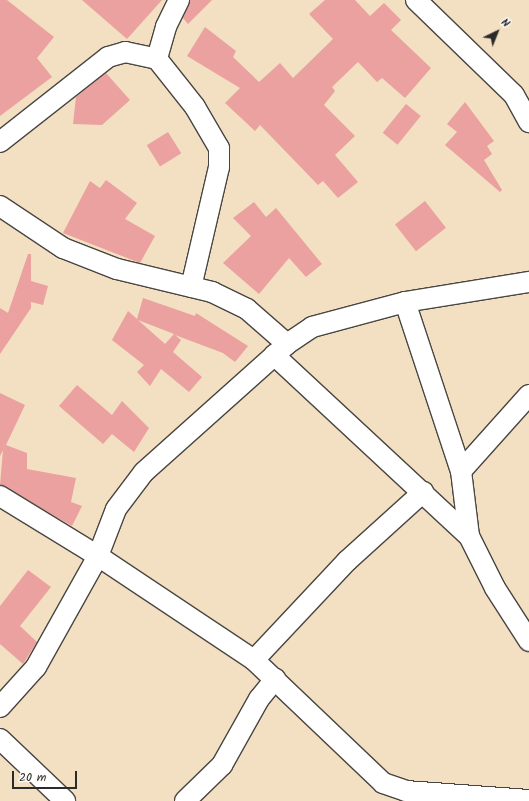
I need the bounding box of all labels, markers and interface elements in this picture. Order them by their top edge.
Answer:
north arrow [477,12,517,52]
text: N [496,14,514,32]
scale bar [14,763,79,789]
text: 20 m [19,768,46,787]

